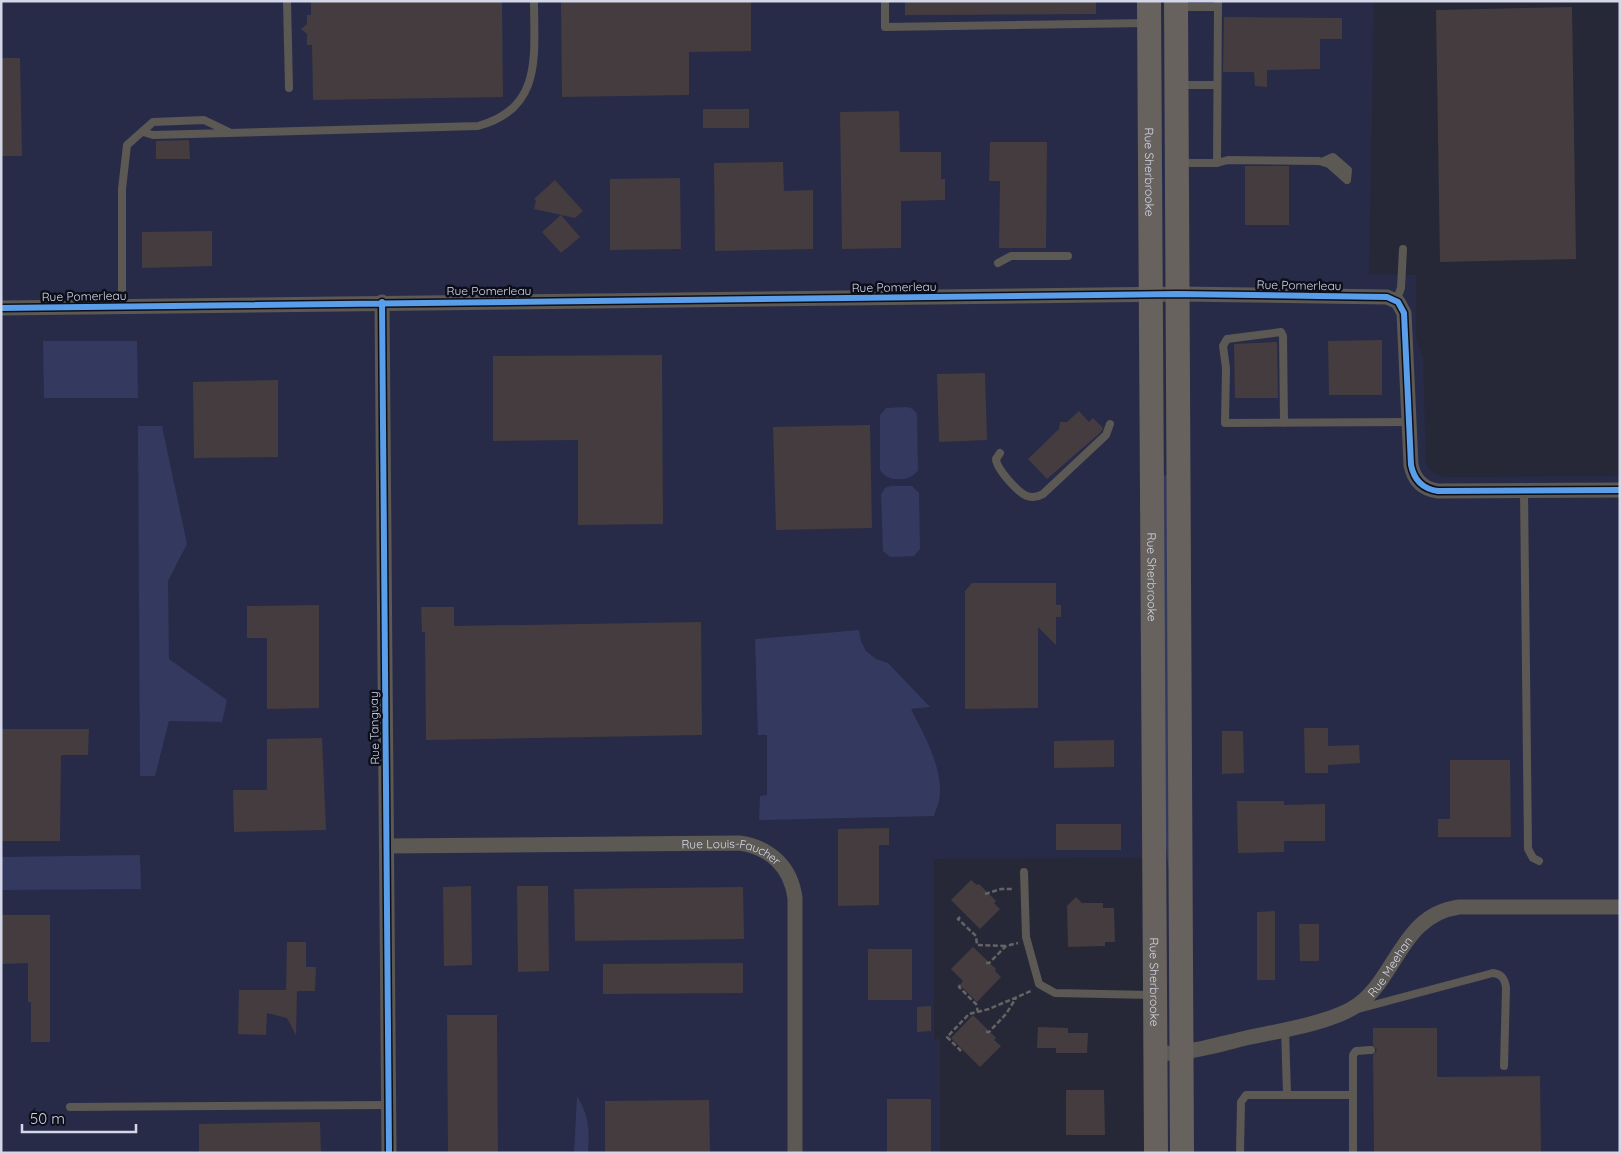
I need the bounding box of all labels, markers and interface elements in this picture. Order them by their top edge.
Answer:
street label: Rue Sherbrooke [1142,128,1158,217]
street label: Rue Pomerleau [1256,277,1342,293]
street label: Rue Pomerleau [851,279,937,295]
street label: Rue Pomerleau [447,283,531,298]
street label: Rue Pomerleau [41,288,127,304]
street label: Rue Sherbrooke [1145,533,1160,622]
street label: Rue Tanguay [366,691,382,765]
street label: Rue Louis-Faucher [681,835,785,868]
street label: Rue Meehan [1364,933,1415,1000]
street label: Rue Sherbrooke [1147,937,1163,1027]
scale bar [22,1102,136,1134]
text: 50 m [30,1109,65,1128]

